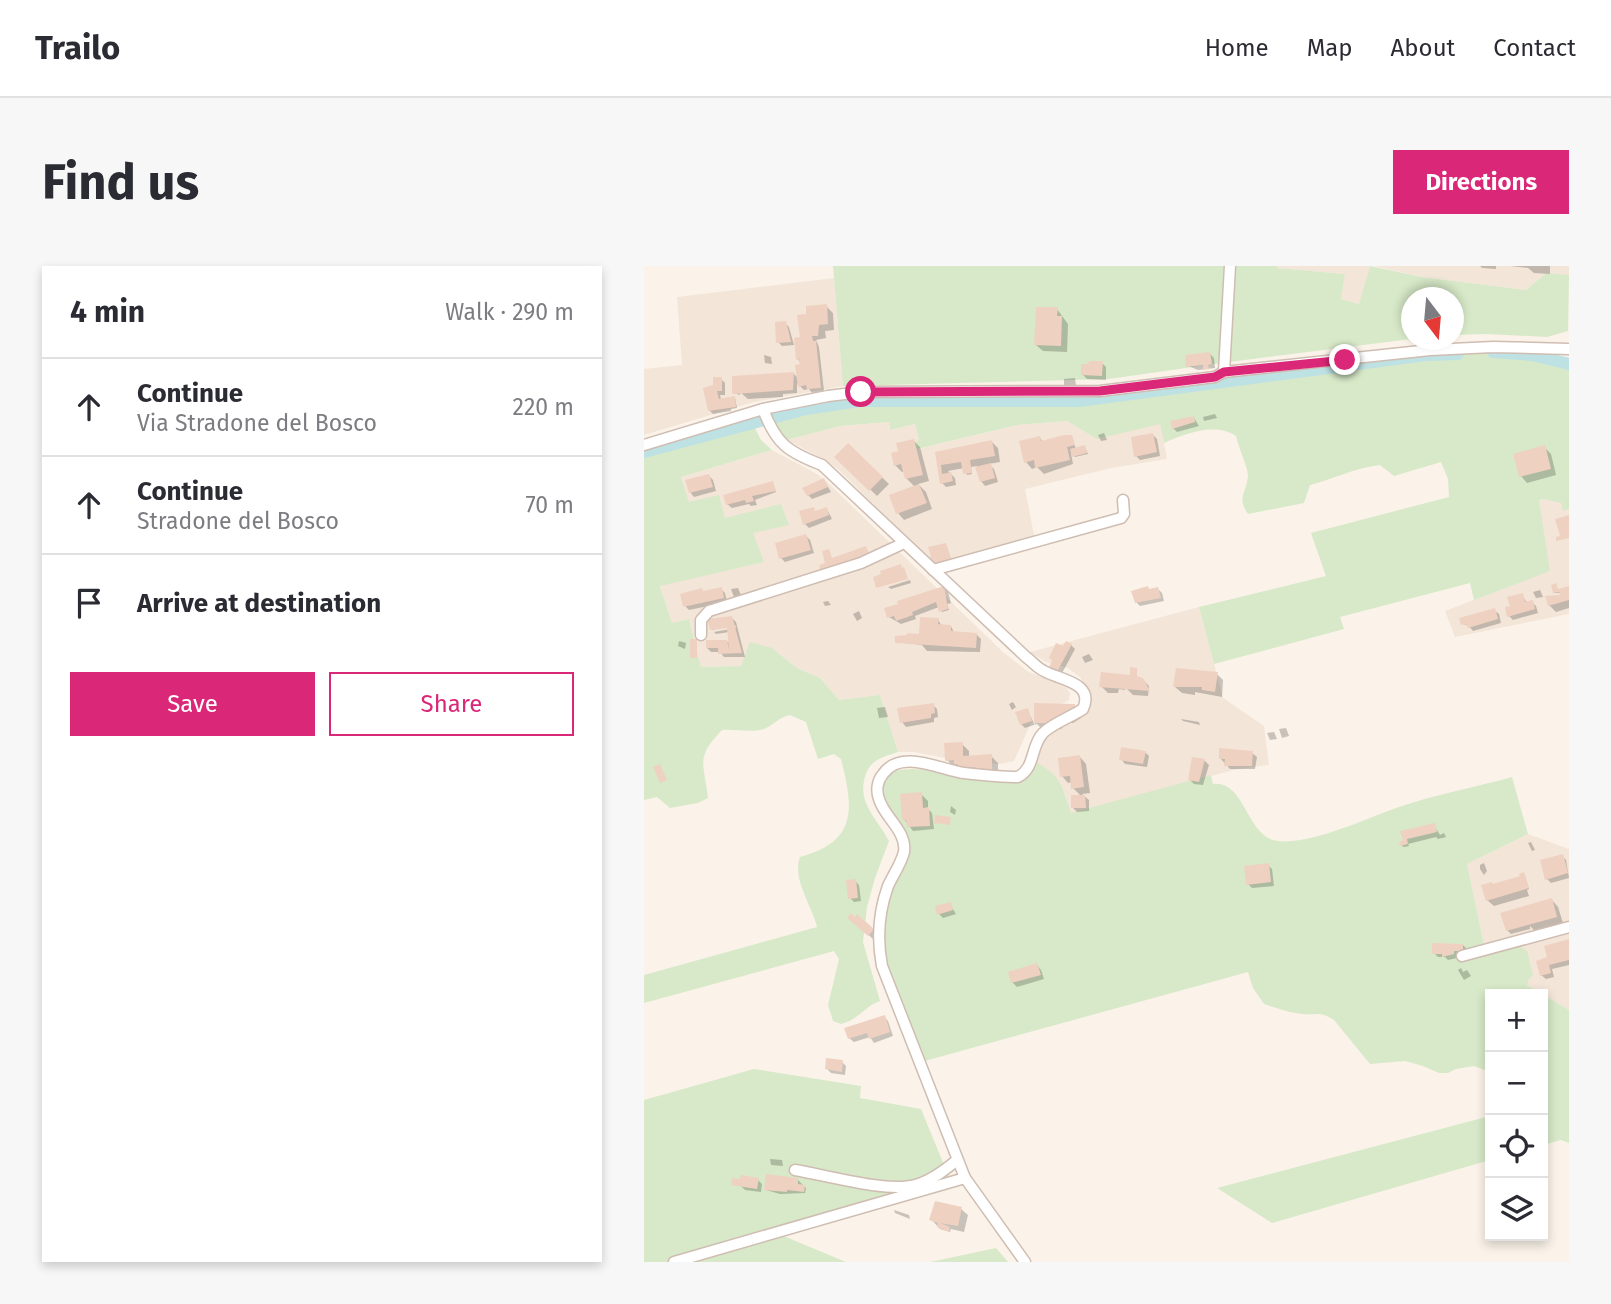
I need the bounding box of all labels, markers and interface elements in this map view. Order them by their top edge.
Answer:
text: Trailo [35,28,120,68]
text: Home [1205,34,1269,62]
text: Map [1307,34,1353,62]
text: About [1391,34,1455,62]
text: Contact [1493,34,1576,62]
button: Directions [1393,150,1569,214]
text: Find us [42,153,199,212]
north arrow [1401,287,1464,350]
text: 4 min [70,294,145,330]
text: Walk · 290 m [445,298,574,326]
route end [1329,344,1360,375]
route start [845,376,876,407]
text: Continue [137,378,243,409]
icon: ahead [70,388,108,426]
text: 220 m [513,393,574,421]
text: Via Stradone del Bosco [137,409,377,437]
text: Continue [137,476,243,507]
icon: ahead [70,486,108,524]
text: 70 m [525,491,574,519]
text: Stradone del Bosco [137,507,339,535]
icon: arrive [70,584,108,622]
text: Arrive at destination [137,588,381,619]
button: Save [70,672,315,736]
button: Share [329,672,574,736]
map controls [1485,989,1548,1241]
button: + [1485,989,1548,1052]
button: − [1485,1052,1548,1115]
button: locate [1485,1115,1548,1178]
button: layers [1485,1178,1548,1241]

